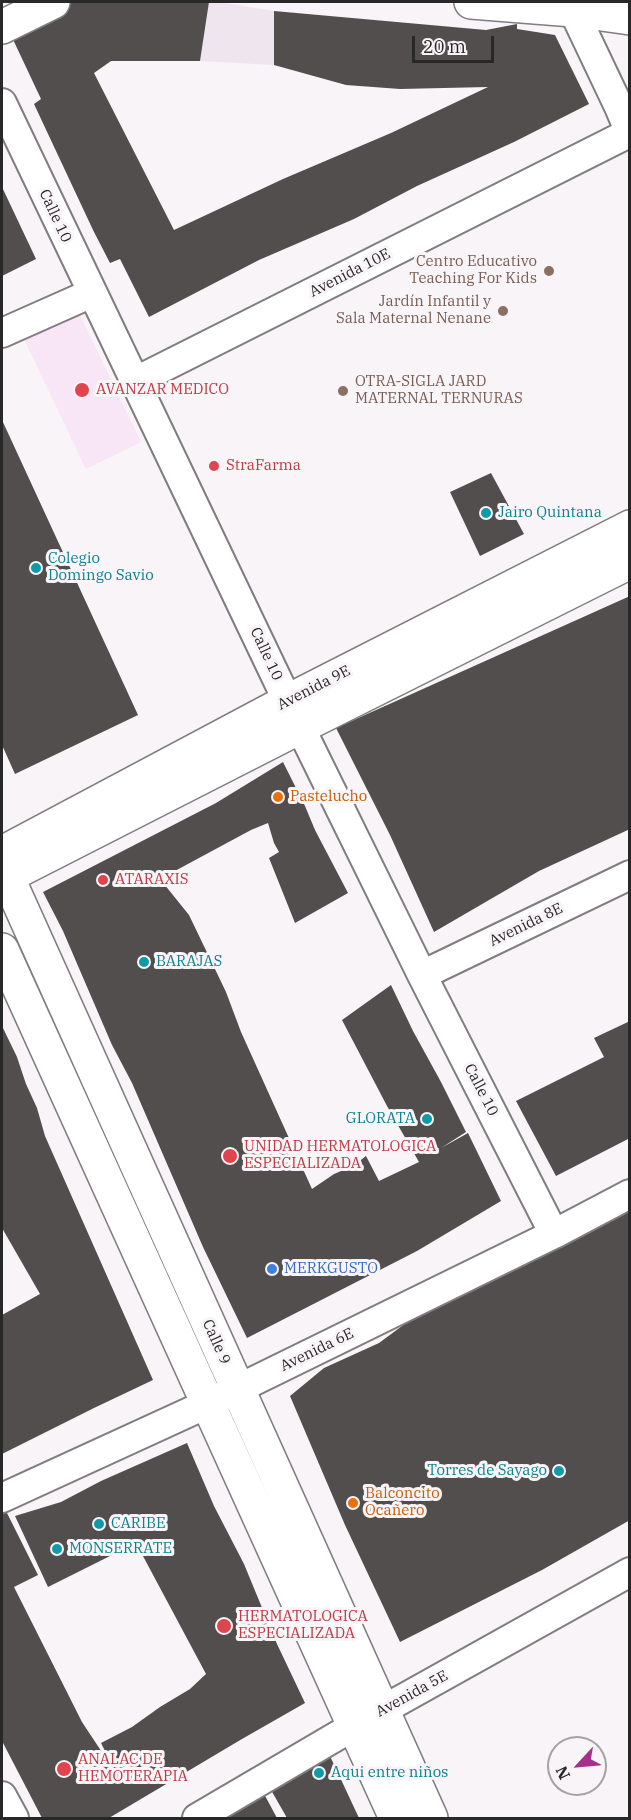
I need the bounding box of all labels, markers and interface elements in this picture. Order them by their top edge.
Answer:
scale bar [415,24,498,62]
text: 20 m [423,35,466,58]
street label: Calle 10 [35,187,75,245]
street label: Avenida 10E [306,245,394,301]
place label: Centro Educativo Teaching For Kids [409,253,537,288]
marker: Centro Educativo Teaching For Kids [542,264,556,278]
place label: Jardín Infantil y Sala Maternal Nenane [336,293,491,328]
marker: Jardín Infantil y Sala Maternal Nenane [496,304,510,318]
place label: OTRA-SIGLA JARD MATERNAL TERNURAS [355,373,523,408]
marker: AVANZAR MEDICO [73,381,91,399]
place label: AVANZAR MEDICO [96,381,229,399]
marker: OTRA-SIGLA JARD MATERNAL TERNURAS [336,384,350,398]
place label: StraFarma [226,457,301,475]
marker: StraFarma [207,459,221,473]
place label: Jairo Quintana [498,504,602,522]
marker: Jairo Quintana [479,506,493,520]
place label: Colegio Domingo Savio [48,550,154,585]
marker: Colegio Domingo Savio [29,561,43,575]
street label: Calle 10 [246,625,286,683]
street label: Avenida 9E [274,662,354,714]
place label: Pastelucho [290,788,367,806]
marker: Pastelucho [271,790,285,804]
place label: ATARAXIS [115,871,189,889]
marker: ATARAXIS [96,873,110,887]
street label: Avenida 8E [486,899,566,951]
place label: BARAJAS [156,953,222,971]
marker: BARAJAS [137,955,151,969]
street label: Calle 10 [460,1061,502,1119]
place label: GLORATA [346,1110,415,1128]
marker: GLORATA [420,1112,434,1126]
place label: UNIDAD HERMATOLOGICA ESPECIALIZADA [244,1138,436,1173]
marker: UNIDAD HERMATOLOGICA ESPECIALIZADA [221,1147,239,1165]
place label: MERKGUSTO [284,1260,378,1278]
marker: MERKGUSTO [265,1262,279,1276]
street label: Calle 9 [198,1317,234,1367]
street label: Avenida 6E [277,1324,357,1376]
place label: Torres de Sayago [427,1462,547,1480]
marker: Torres de Sayago [552,1464,566,1478]
place label: Balconcito Ocañero [365,1485,440,1520]
marker: Balconcito Ocañero [346,1496,360,1510]
place label: CARIBE [111,1515,166,1533]
marker: CARIBE [92,1517,106,1531]
place label: MONSERRATE [69,1540,172,1558]
marker: MONSERRATE [50,1542,64,1556]
place label: HERMATOLOGICA ESPECIALIZADA [238,1608,368,1643]
marker: HERMATOLOGICA ESPECIALIZADA [215,1617,233,1635]
street label: Avenida 5E [373,1667,451,1721]
north arrow [547,1736,607,1796]
place label: ANALAC DE HEMOTERAPIA [78,1751,188,1786]
marker: ANALAC DE HEMOTERAPIA [55,1760,73,1778]
text: N [551,1763,574,1783]
place label: Aqui entre niños [331,1764,448,1782]
marker: Aqui entre niños [312,1766,326,1780]

